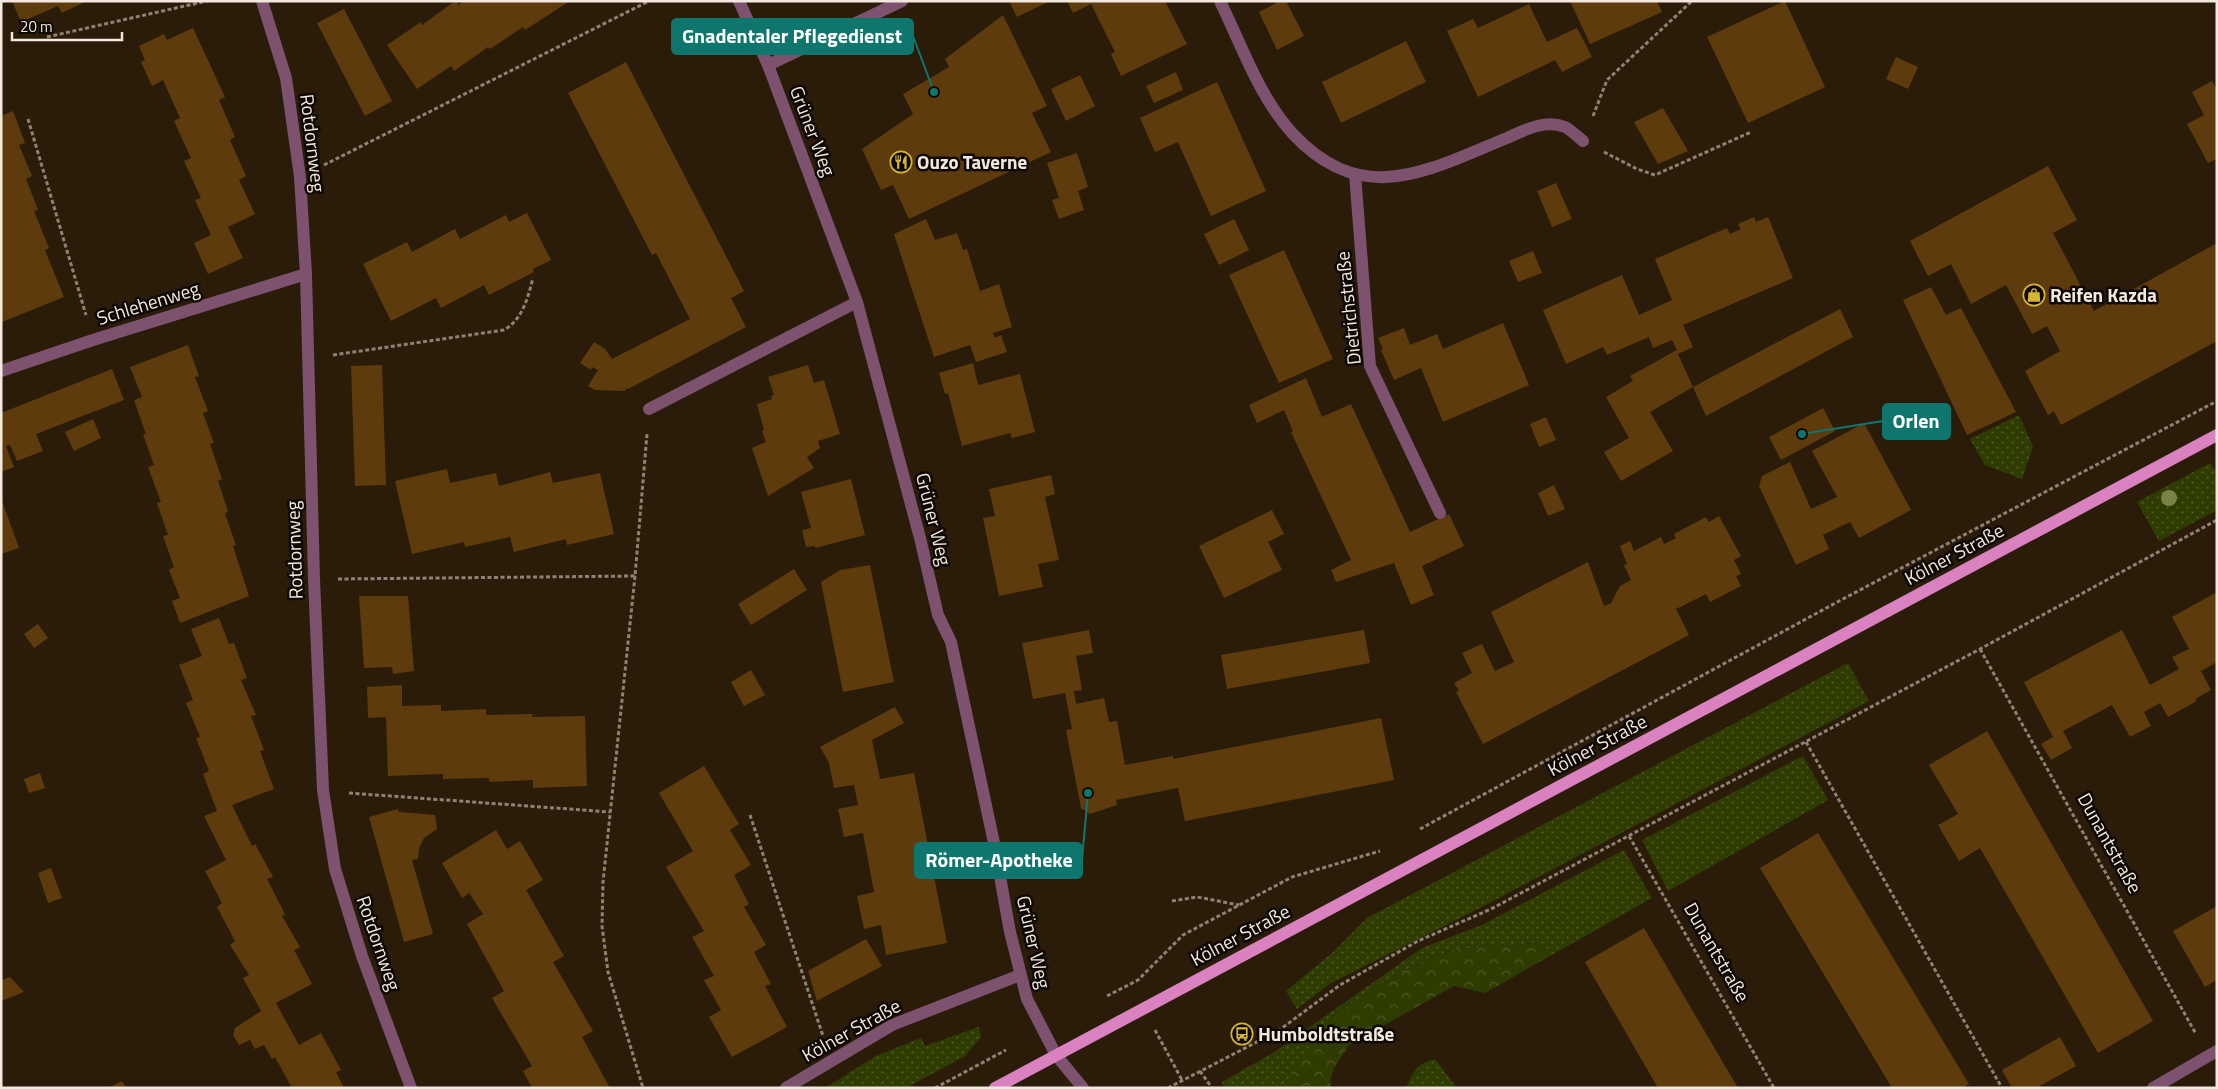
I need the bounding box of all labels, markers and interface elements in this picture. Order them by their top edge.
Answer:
scale bar [12,10,122,42]
text: 20 m [20,15,53,38]
callout: Gnadentaler Pflegedienst [672,19,913,54]
text: Gnadentaler Pflegedienst [682,20,902,51]
street label: Grüner Weg [783,81,844,180]
street label: Rotdornweg [293,92,334,194]
place label: Ouzo Taverne [917,147,1028,176]
restaurant icon: Ouzo Taverne [889,150,913,174]
street label: Dietrichstraße [1327,250,1368,366]
street label: Schlehenweg [93,273,203,332]
place label: Reifen Kazda [2050,280,2157,309]
shop icon: Reifen Kazda [2022,283,2046,307]
callout: Orlen [1883,404,1950,439]
text: Orlen [1892,405,1940,436]
street label: Grüner Weg [909,469,960,569]
street label: Rotdornweg [277,500,310,600]
street label: Kölner Straße [1899,515,2009,592]
street label: Kölner Straße [1542,706,1652,783]
street label: Dunantstraße [2071,787,2150,898]
callout: Römer-Apotheke [915,843,1082,878]
text: Römer-Apotheke [925,844,1073,875]
street label: Rotdornweg [350,891,409,994]
street label: Grüner Weg [1010,892,1059,992]
street label: Kölner Straße [1185,896,1295,973]
street label: Dunantstraße [1677,896,1758,1007]
street label: Kölner Straße [796,990,905,1069]
place label: Humboldtstraße [1258,1019,1395,1048]
bus stop icon: Humboldtstraße [1230,1022,1254,1046]

